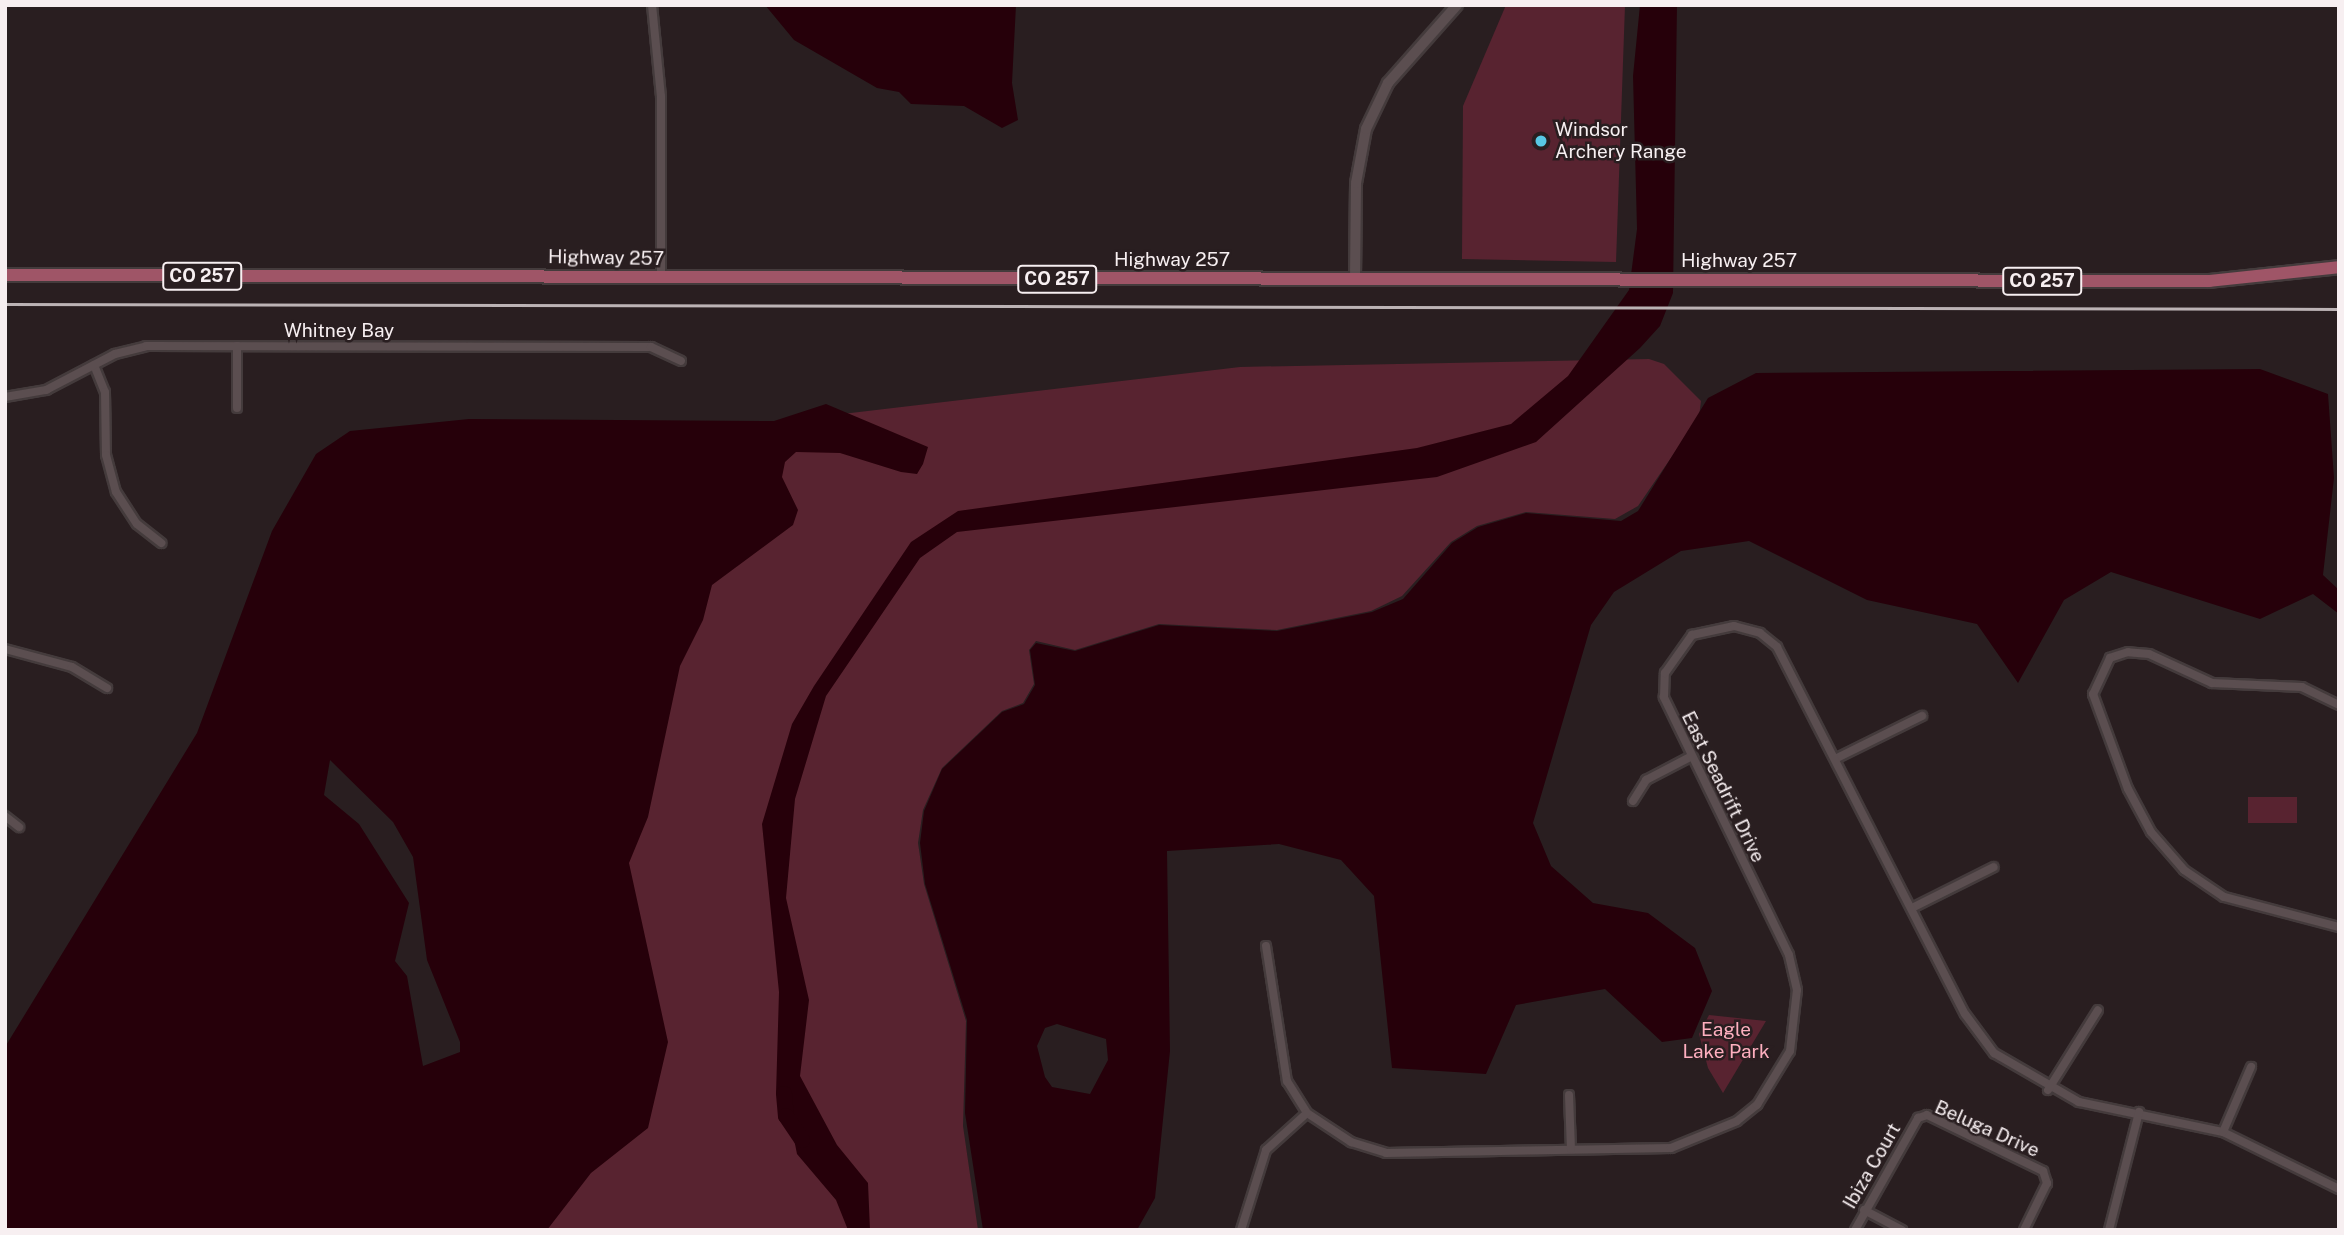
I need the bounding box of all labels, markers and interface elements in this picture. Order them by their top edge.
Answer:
place label: Windsor Archery Range [1555,119,1687,163]
marker: Windsor Archery Range [1533,133,1549,149]
street label: Highway 257 [548,246,664,270]
street label: Highway 257 [1114,249,1230,271]
street label: Highway 257 [1681,250,1797,272]
road number: CO 257 [162,262,242,290]
road number: CO 257 [1017,264,1097,293]
road number: CO 257 [2002,267,2082,296]
street label: Whitney Bay [284,320,394,342]
street label: East Seadrift Drive [1677,708,1769,866]
park label: Eagle Lake Park [1682,1019,1770,1063]
street label: Beluga Drive [1931,1096,2043,1162]
street label: Ibiza Court [1838,1119,1906,1213]

